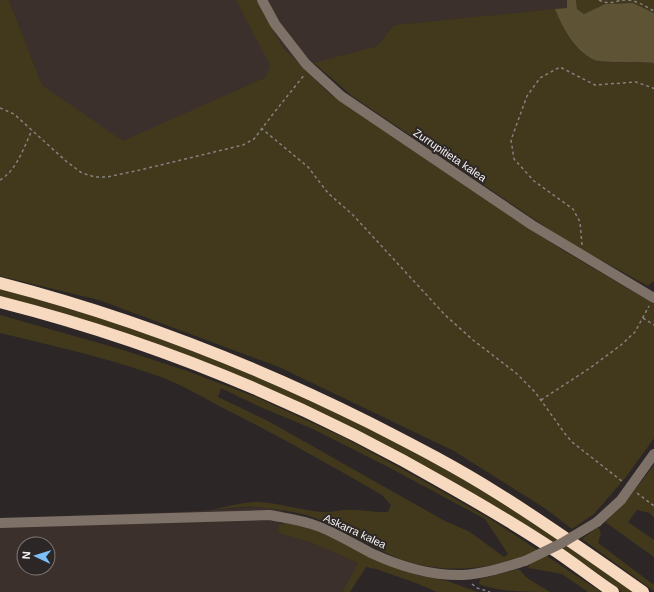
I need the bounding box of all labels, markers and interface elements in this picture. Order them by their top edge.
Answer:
street label: Zurrupitieta kalea [411,126,489,184]
street label: Askarra kalea [322,511,389,551]
north arrow [16,536,56,576]
text: N [20,551,32,560]

